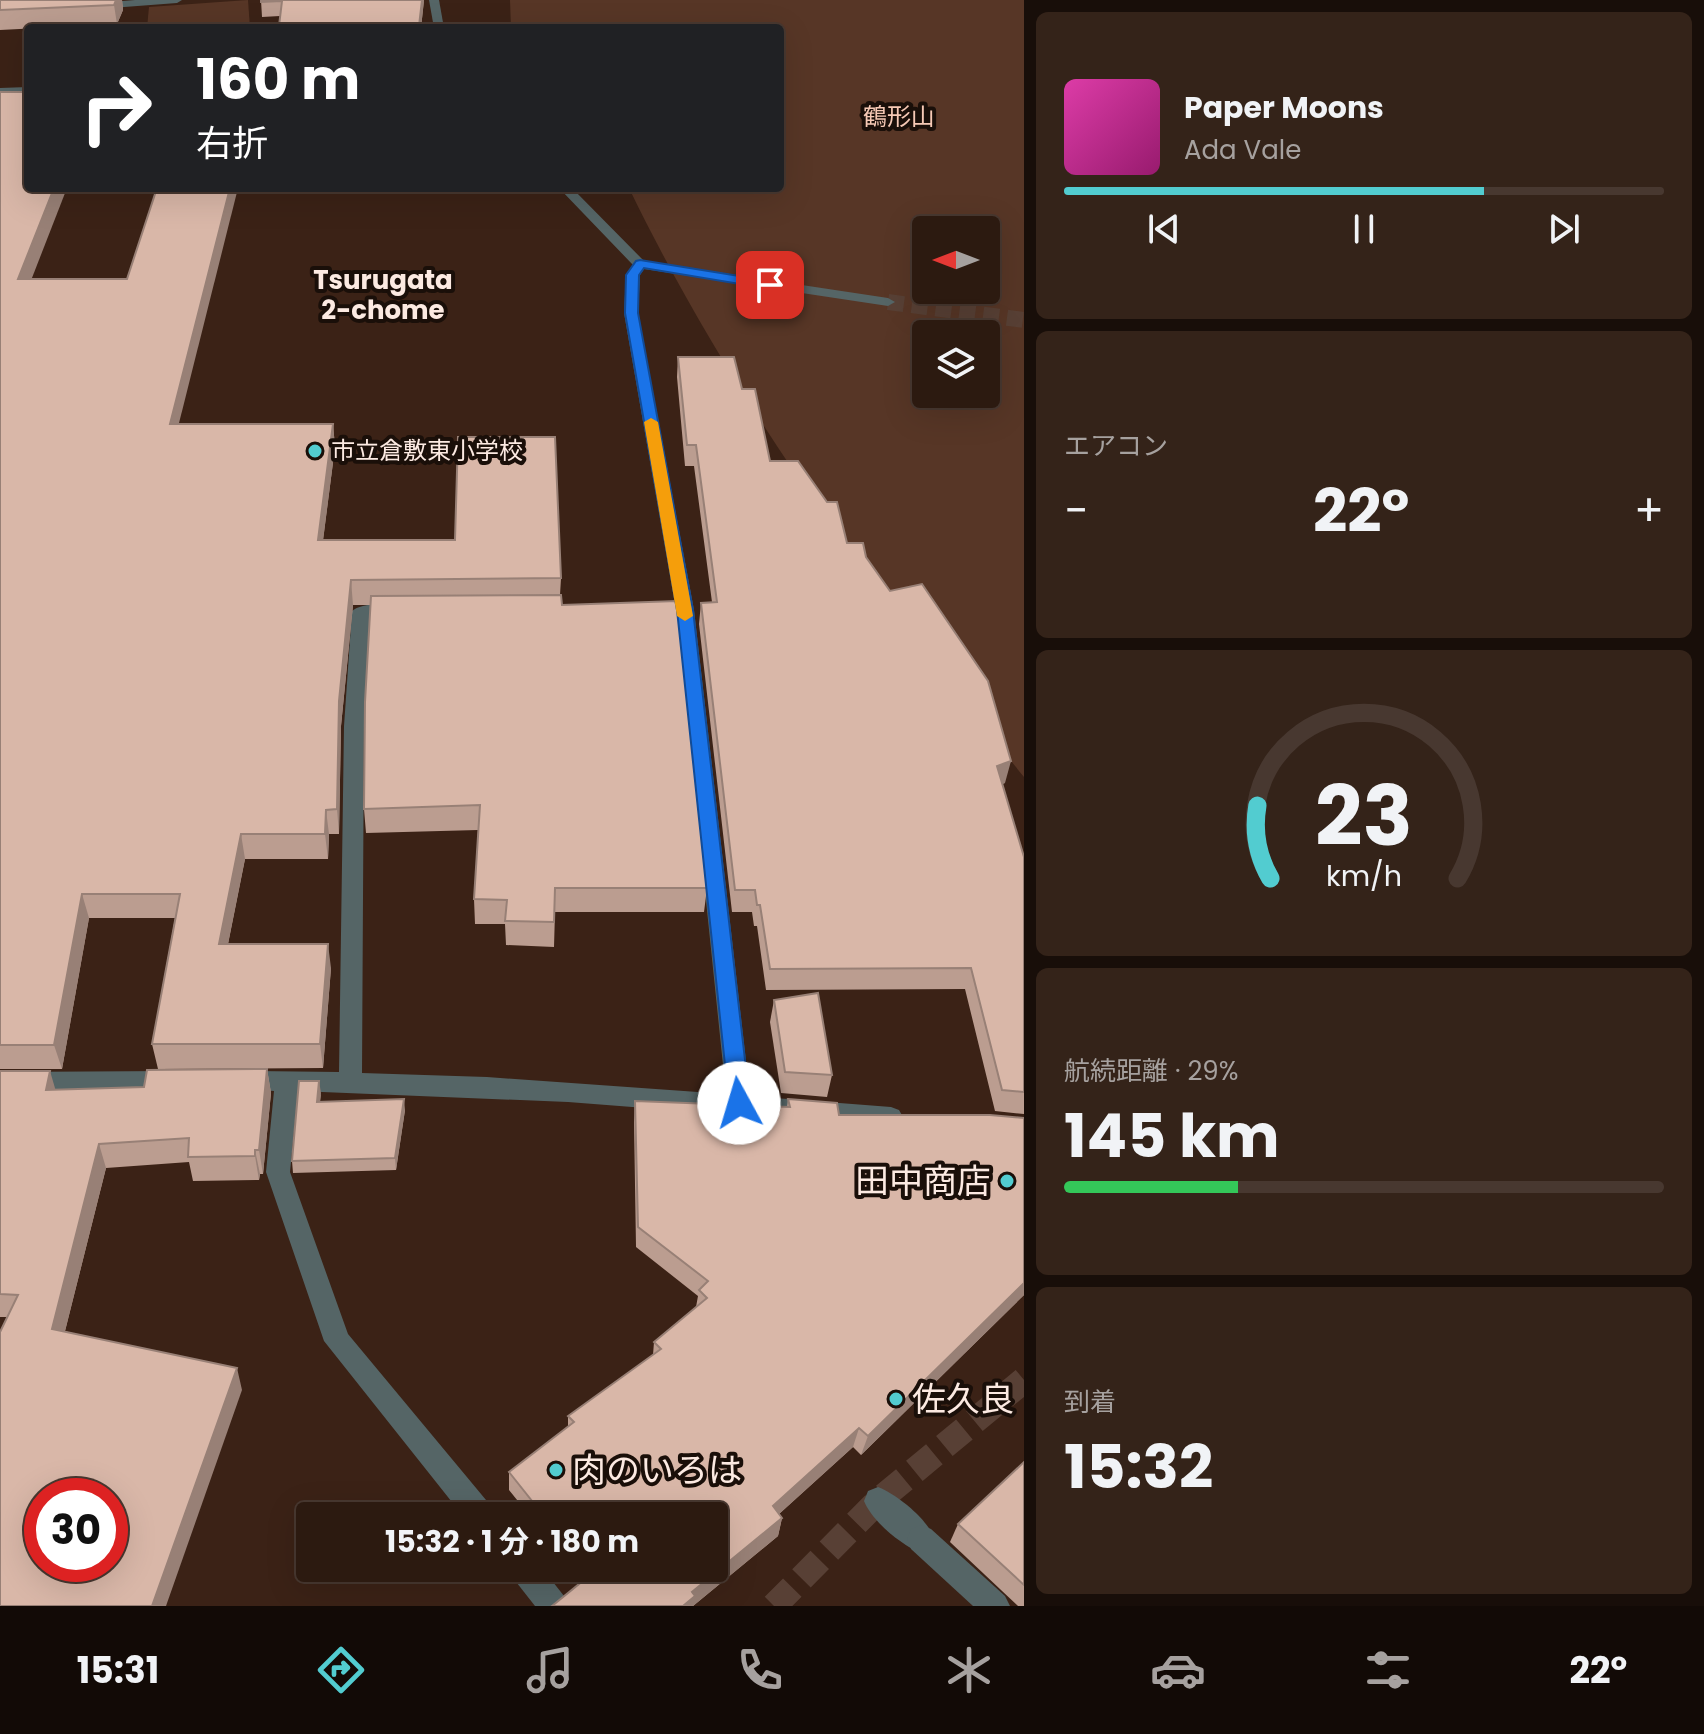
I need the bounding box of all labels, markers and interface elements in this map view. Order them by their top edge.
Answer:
text: 160 m [196,40,360,119]
icon: right [64,56,168,160]
text: Paper Moons [1184,86,1384,129]
park label: 鶴形山 [863,100,935,133]
text: 右折 [196,118,268,169]
text: Ada Vale [1184,132,1301,168]
icon: previous [1142,207,1186,251]
icon: pause [1342,207,1386,251]
icon: next [1542,207,1586,251]
north arrow [912,216,1000,304]
map controls [912,216,1000,408]
pin [736,251,804,319]
district label: Tsurugata 2-chome [313,262,453,328]
icon: arrive [748,263,792,307]
button: layers [912,320,1000,408]
text: エアコン [1064,428,1168,464]
place label: 市立倉敷東小学校 [331,434,523,467]
marker: 市立倉敷東小学校 [306,442,324,460]
text: 22° [1313,469,1409,553]
text: − [1064,480,1088,541]
text: + [1634,480,1664,541]
text: 23 [1315,758,1413,874]
text: km/h [1326,856,1402,896]
text: 航続距離 · 29% [1064,1053,1238,1089]
position arrow [697,1061,781,1145]
text: 145 km [1064,1094,1280,1178]
place label: 田中商店 [855,1157,991,1205]
marker: 田中商店 [998,1172,1016,1190]
place label: 佐久良 [912,1375,1014,1423]
text: 到着 [1064,1384,1116,1420]
marker: 佐久良 [887,1390,905,1408]
text: 15:32 [1064,1425,1213,1509]
place label: 肉のいろは [572,1446,742,1494]
marker: 肉のいろは [547,1461,565,1479]
speed limit sign: 30 [24,1478,128,1582]
text: 15:32 · 1 分 · 180 m [385,1520,639,1563]
icon: directions [313,1642,369,1698]
icon: music [522,1642,578,1698]
icon: phone [732,1642,788,1698]
icon: climate [941,1642,997,1698]
icon: car [1150,1642,1206,1698]
icon: filters [1360,1642,1416,1698]
text: 15:31 [77,1645,159,1696]
text: 22° [1569,1645,1627,1696]

